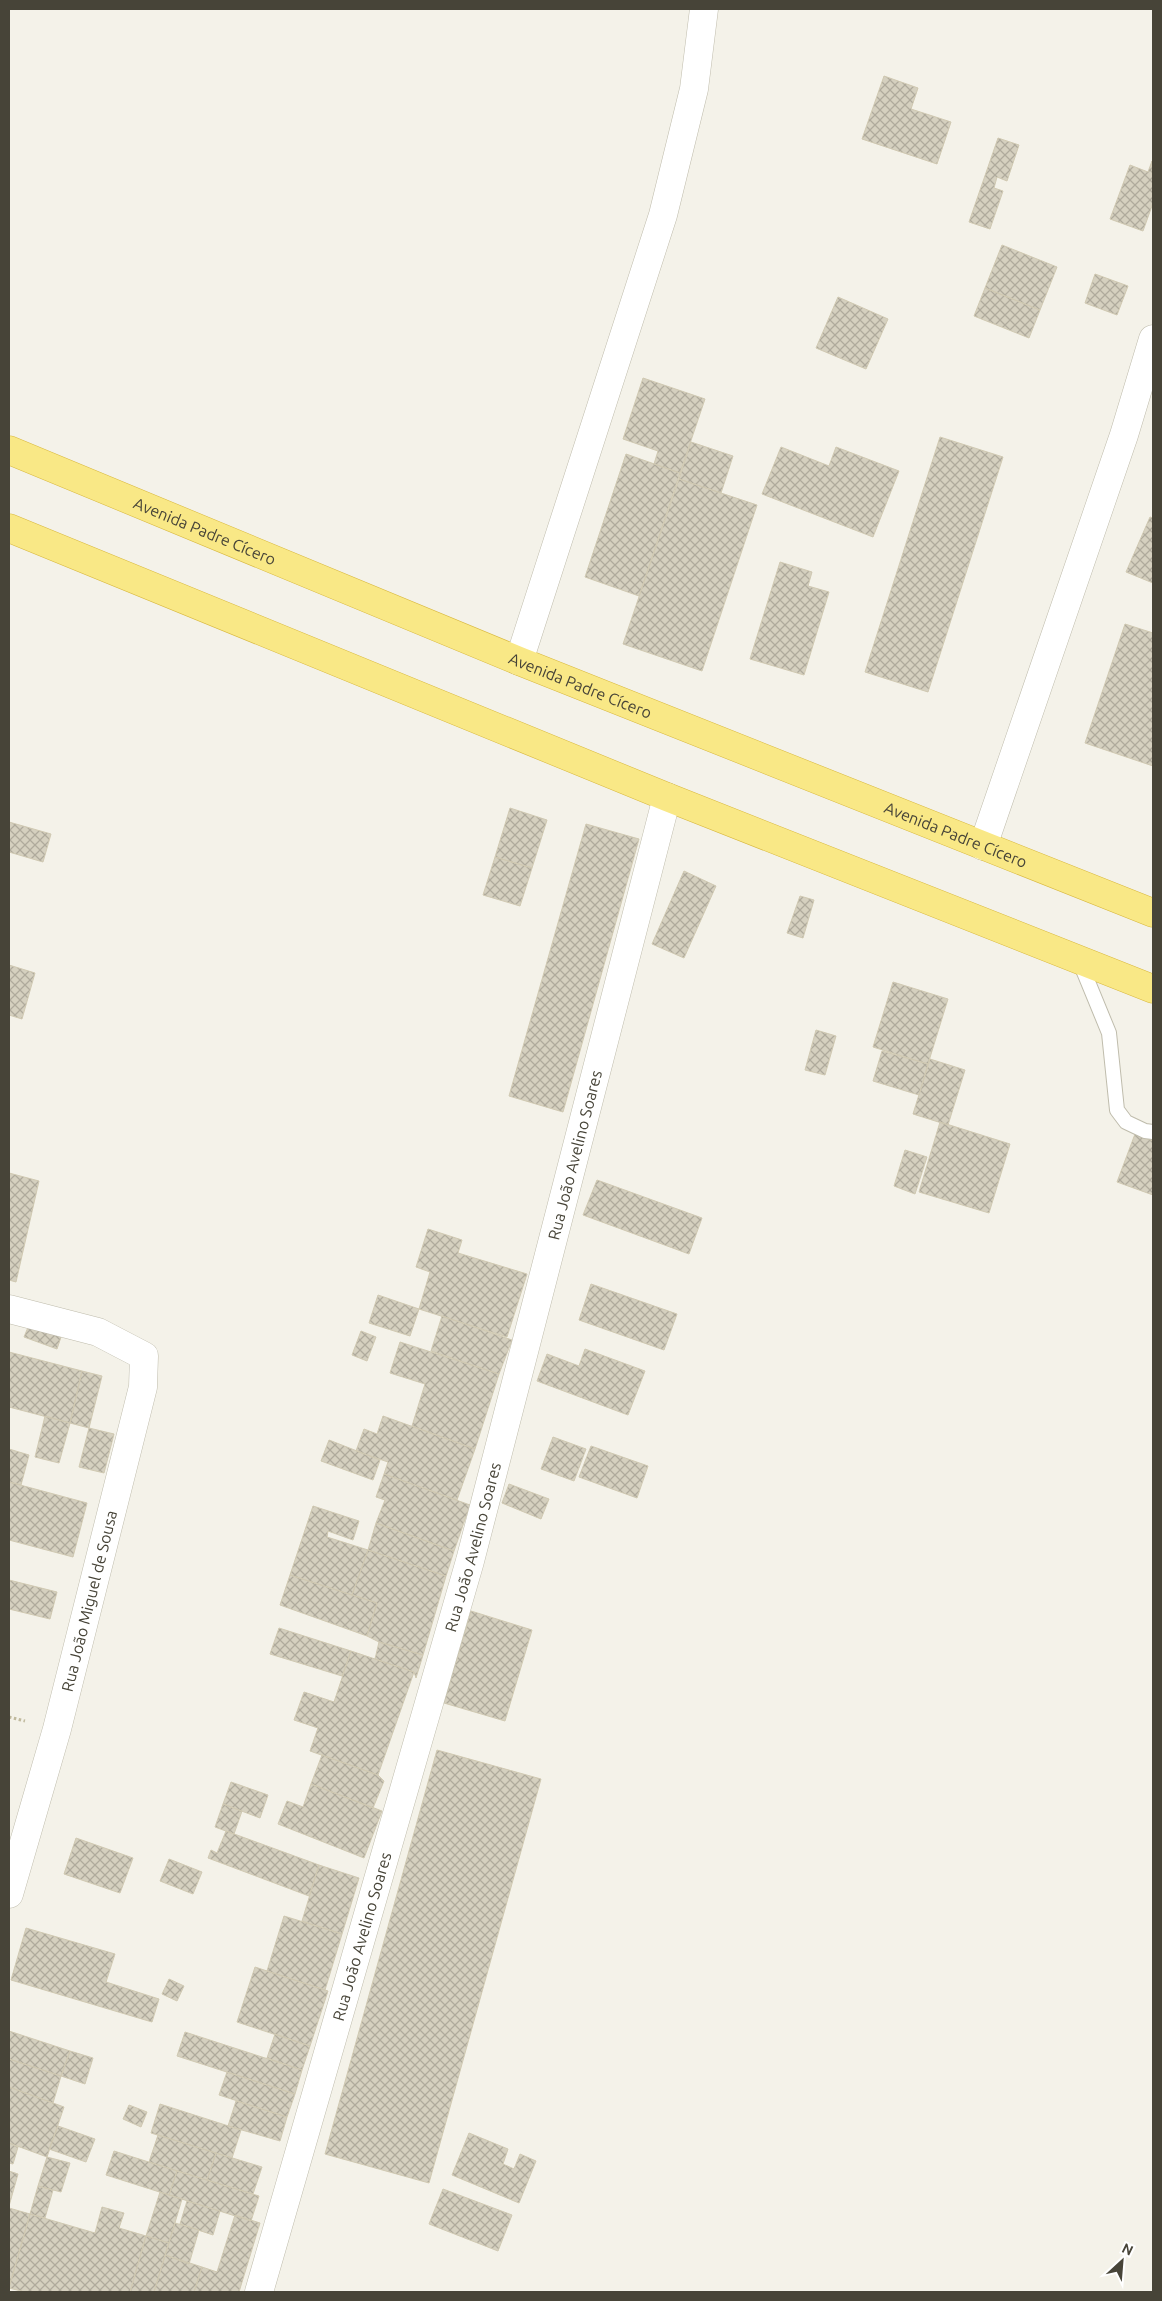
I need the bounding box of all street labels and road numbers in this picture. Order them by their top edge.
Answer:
street label: Avenida Padre Cícero [131,494,279,568]
street label: Avenida Padre Cícero [506,649,654,722]
street label: Avenida Padre Cícero [882,798,1030,871]
street label: Rua João Avelino Soares [544,1068,605,1242]
street label: Rua João Avelino Soares [441,1461,504,1634]
street label: Rua João Miguel de Sousa [58,1508,120,1694]
street label: Rua João Avelino Soares [329,1850,394,2023]

